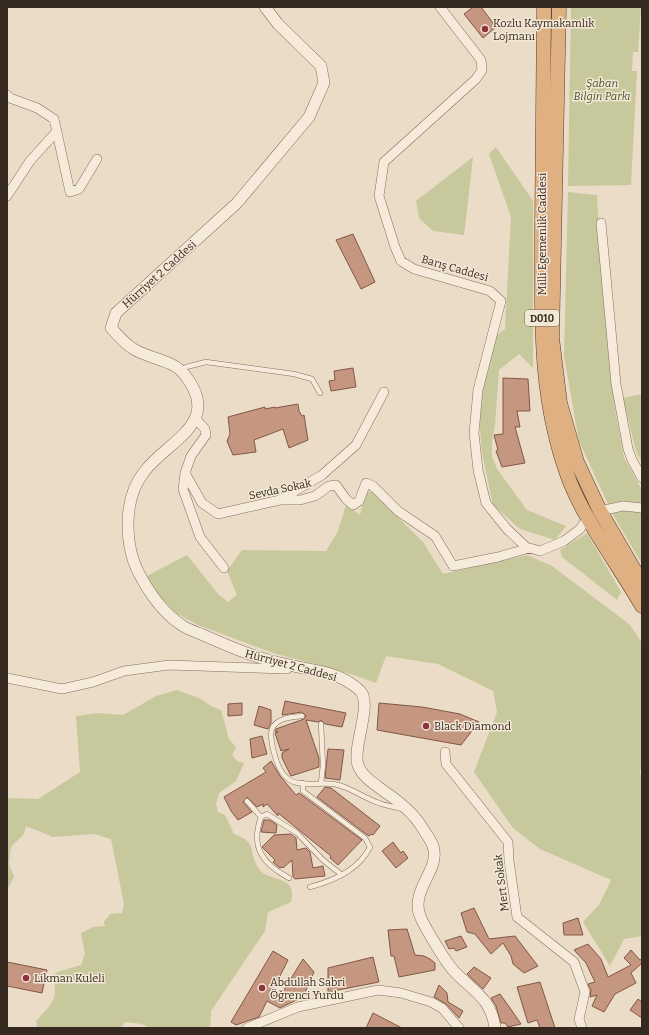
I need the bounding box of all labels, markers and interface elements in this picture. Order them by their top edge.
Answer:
place label: Kozlu Kaymakamlık Lojmanı [493,17,595,43]
marker: Kozlu Kaymakamlık Lojmanı [480,24,490,34]
park label: Şaban Bilgin Parkı [574,77,630,103]
street label: Milli Egemenlik Caddesi [536,172,549,295]
street label: Hürriyet 2 Caddesi [120,237,199,311]
street label: Barış Caddesi [420,253,490,284]
road number: D010 [525,310,559,326]
street label: Sevda Sokak [248,476,313,502]
street label: Hürriyet 2 Caddesi [244,647,339,684]
place label: Black Diamond [434,720,512,733]
marker: Black Diamond [421,721,431,731]
street label: Mert Sokak [491,853,511,912]
place label: Likman Kuleli [34,972,106,985]
marker: Likman Kuleli [21,973,31,983]
place label: Abdullah Sabri Öğrenci Yurdu [270,976,346,1002]
marker: Abdullah Sabri Öğrenci Yurdu [257,983,267,993]

